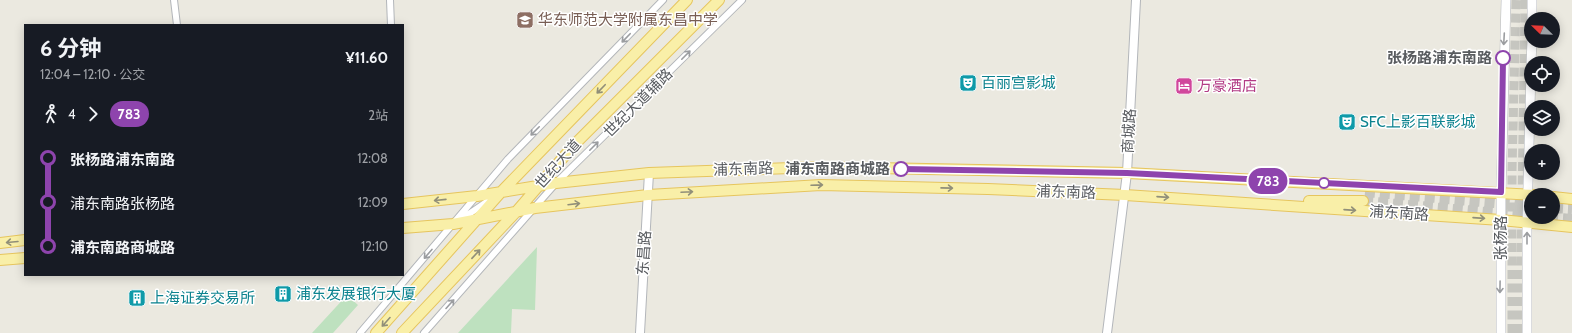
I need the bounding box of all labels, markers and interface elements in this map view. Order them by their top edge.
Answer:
school or university icon: 华东师范大学附属东昌中学 [515,10,535,30]
place label: 华东师范大学附属东昌中学 [538,11,718,29]
north arrow [1524,12,1560,48]
map controls [1524,12,1560,224]
one-way arrow [1500,32,1508,45]
one-way arrow [621,33,631,43]
text: 6 分钟 [40,35,101,62]
text: ¥11.60 [346,49,388,67]
place label: 张杨路浦东南路 [1387,49,1492,67]
one-way arrow [681,50,691,60]
marker: 张杨路浦东南路 [1495,50,1511,66]
button: locate [1524,56,1560,92]
street label: 世纪大道辅路 [600,65,676,141]
text: 12:04 – 12:10 · 公交 [40,66,145,82]
theatre icon: 百丽宫影城 [958,73,978,93]
place label: 百丽宫影城 [981,74,1056,92]
hotel icon: 万豪酒店 [1174,76,1194,96]
place label: 万豪酒店 [1197,77,1257,95]
one-way arrow [597,83,606,93]
button: layers [1524,100,1560,136]
icon: walk [40,103,62,125]
icon: forward [82,103,104,125]
text: 783 [118,105,141,123]
text: 4 [68,106,76,122]
text: 2站 [368,107,388,123]
street label: 商城路 [1119,108,1139,154]
theatre icon: SFC上影百联影城 [1337,112,1357,132]
place label: SFC上影百联影城 [1360,113,1476,131]
one-way arrow [530,126,540,136]
street label: 世纪大道 [531,136,585,192]
one-way arrow [589,141,599,151]
button: + [1524,144,1560,180]
text: 12:08 [357,150,388,166]
text: 张杨路浦东南路 [70,151,175,169]
street label: 浦东南路 [713,159,773,179]
place label: 浦东南路商城路 [785,160,890,178]
marker: 浦东南路商城路 [893,161,909,177]
line badge: 783 [1245,168,1291,194]
text: 783 [1256,172,1280,190]
unlabelled marker [1318,177,1330,189]
one-way arrow [810,181,823,189]
street label: 浦东南路 [1036,182,1096,202]
one-way arrow [940,184,953,192]
button: − [1524,188,1560,224]
one-way arrow [680,189,693,196]
text: 12:09 [358,194,388,210]
one-way arrow [1156,194,1169,201]
text: 浦东南路张杨路 [70,195,175,213]
one-way arrow [434,196,447,203]
one-way arrow [567,200,580,208]
street label: 浦东南路 [1368,202,1430,224]
one-way arrow [1343,206,1356,213]
one-way arrow [1472,215,1485,222]
street label: 张杨路 [1492,215,1510,261]
street label: 东昌路 [633,230,655,276]
one-way arrow [1523,232,1531,245]
one-way arrow [6,238,19,245]
text: 12:10 [361,238,388,254]
text: 浦东南路商城路 [70,239,175,257]
one-way arrow [472,248,481,259]
one-way arrow [424,249,433,260]
one-way arrow [1496,280,1504,293]
building icon: 浦东发展银行大厦 [273,284,293,304]
place label: 浦东发展银行大厦 [296,285,416,303]
building icon: 上海证券交易所 [127,288,147,308]
place label: 上海证券交易所 [150,289,255,307]
one-way arrow [445,299,454,309]
one-way arrow [382,316,391,327]

